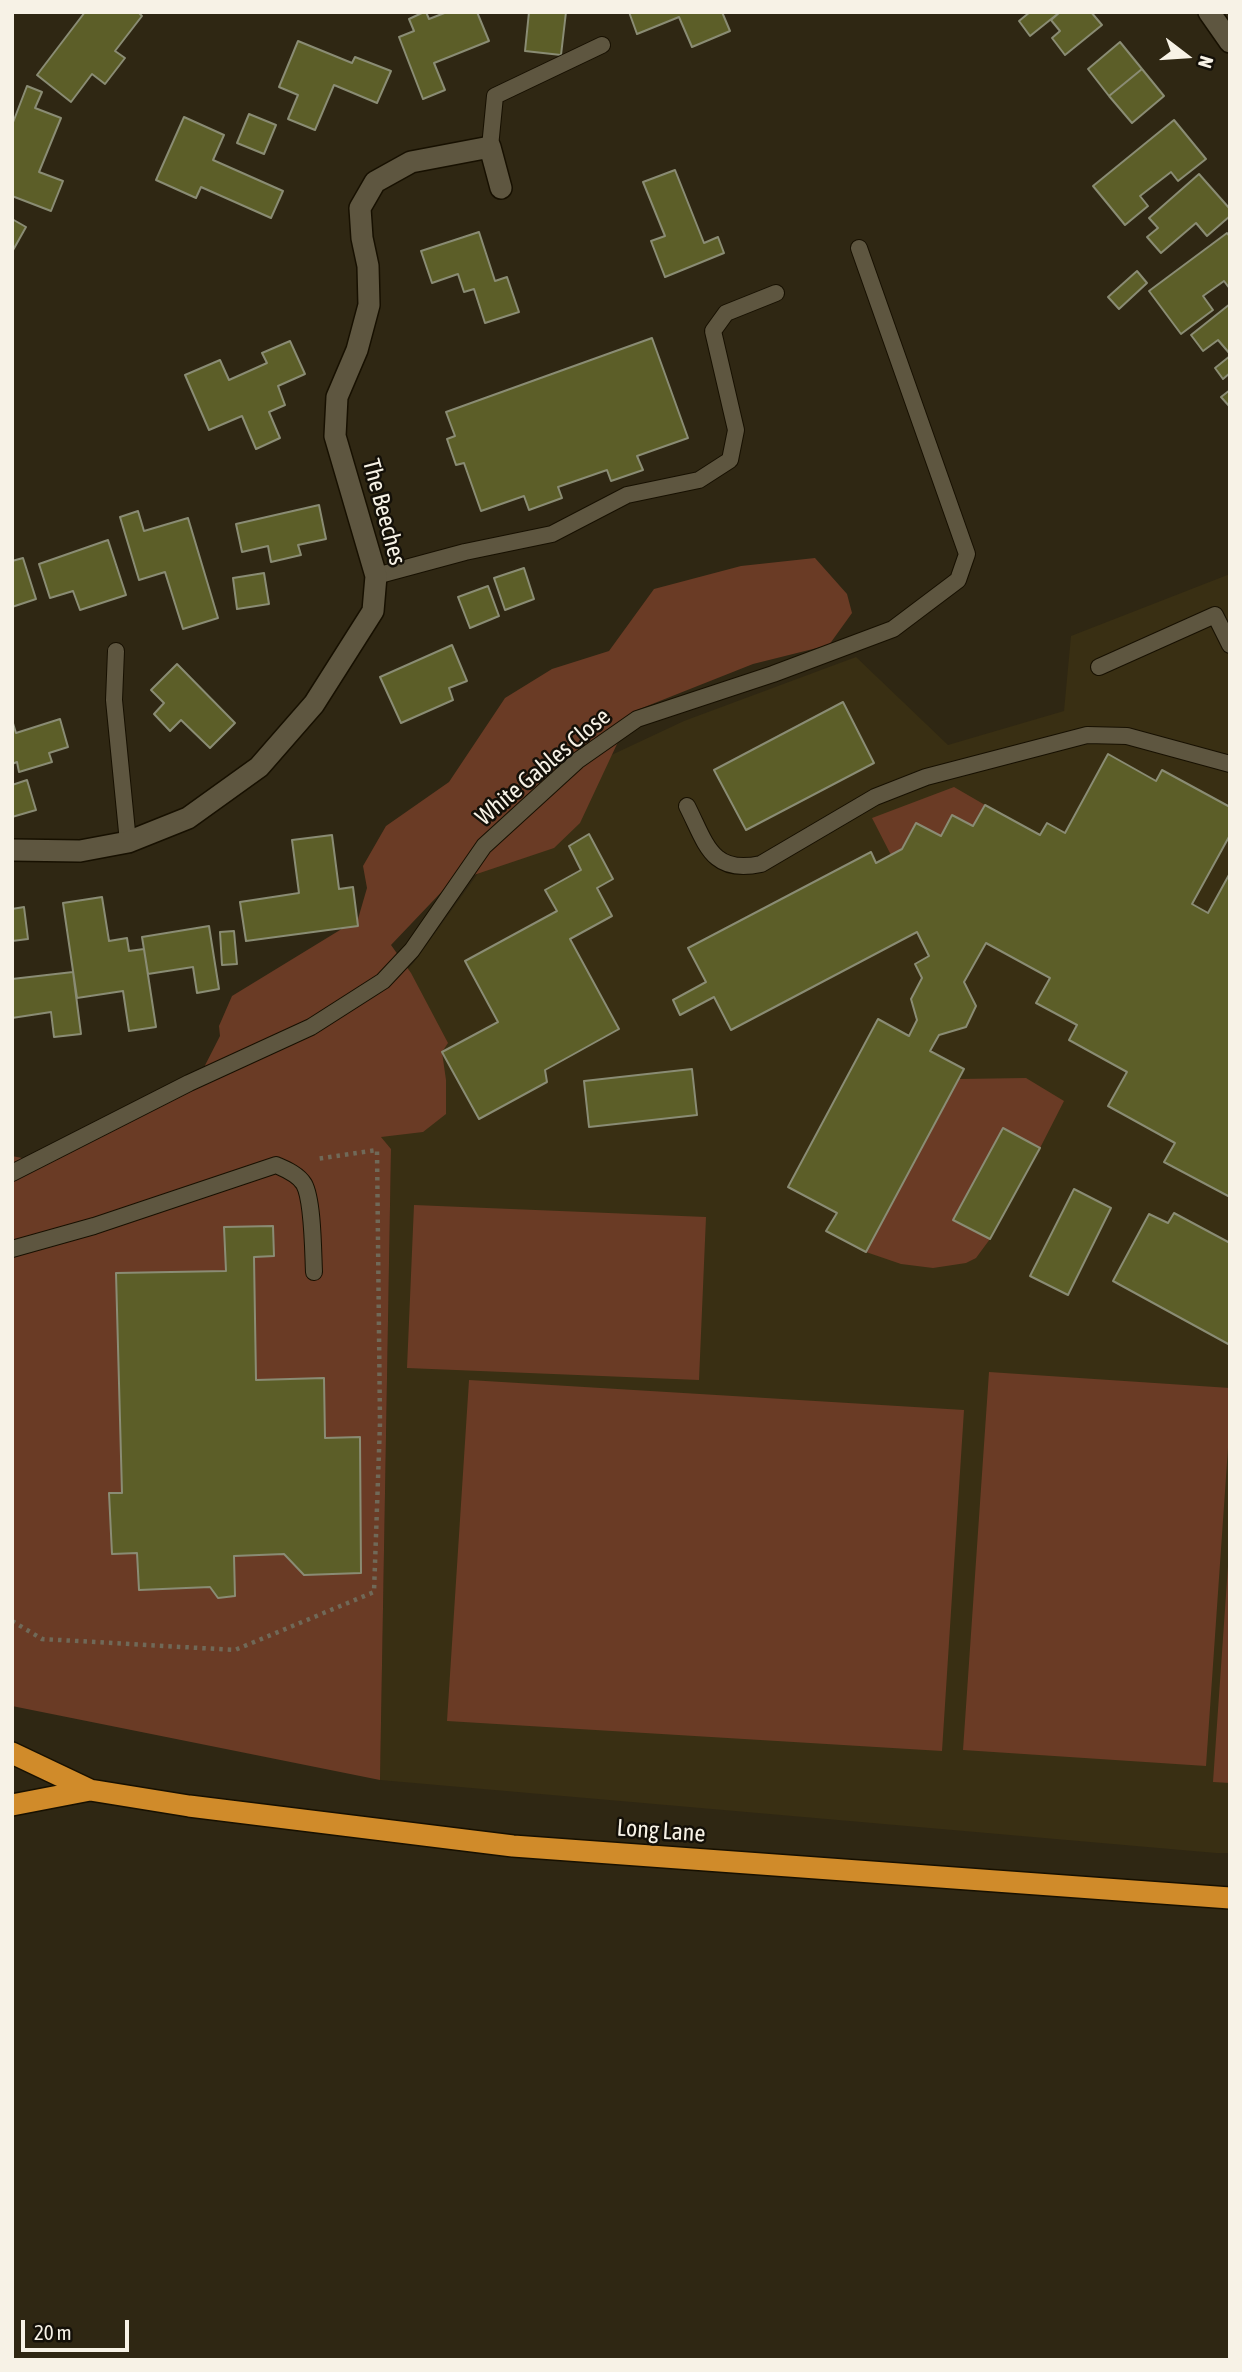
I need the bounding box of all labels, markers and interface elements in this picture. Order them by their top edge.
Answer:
north arrow [1151,21,1221,91]
text: N [1194,54,1218,71]
street label: The Beeches [356,456,412,568]
street label: White Gables Close [470,702,616,832]
street label: Long Lane [616,1814,706,1848]
scale bar [24,2306,133,2350]
text: 20 m [34,2320,72,2344]

